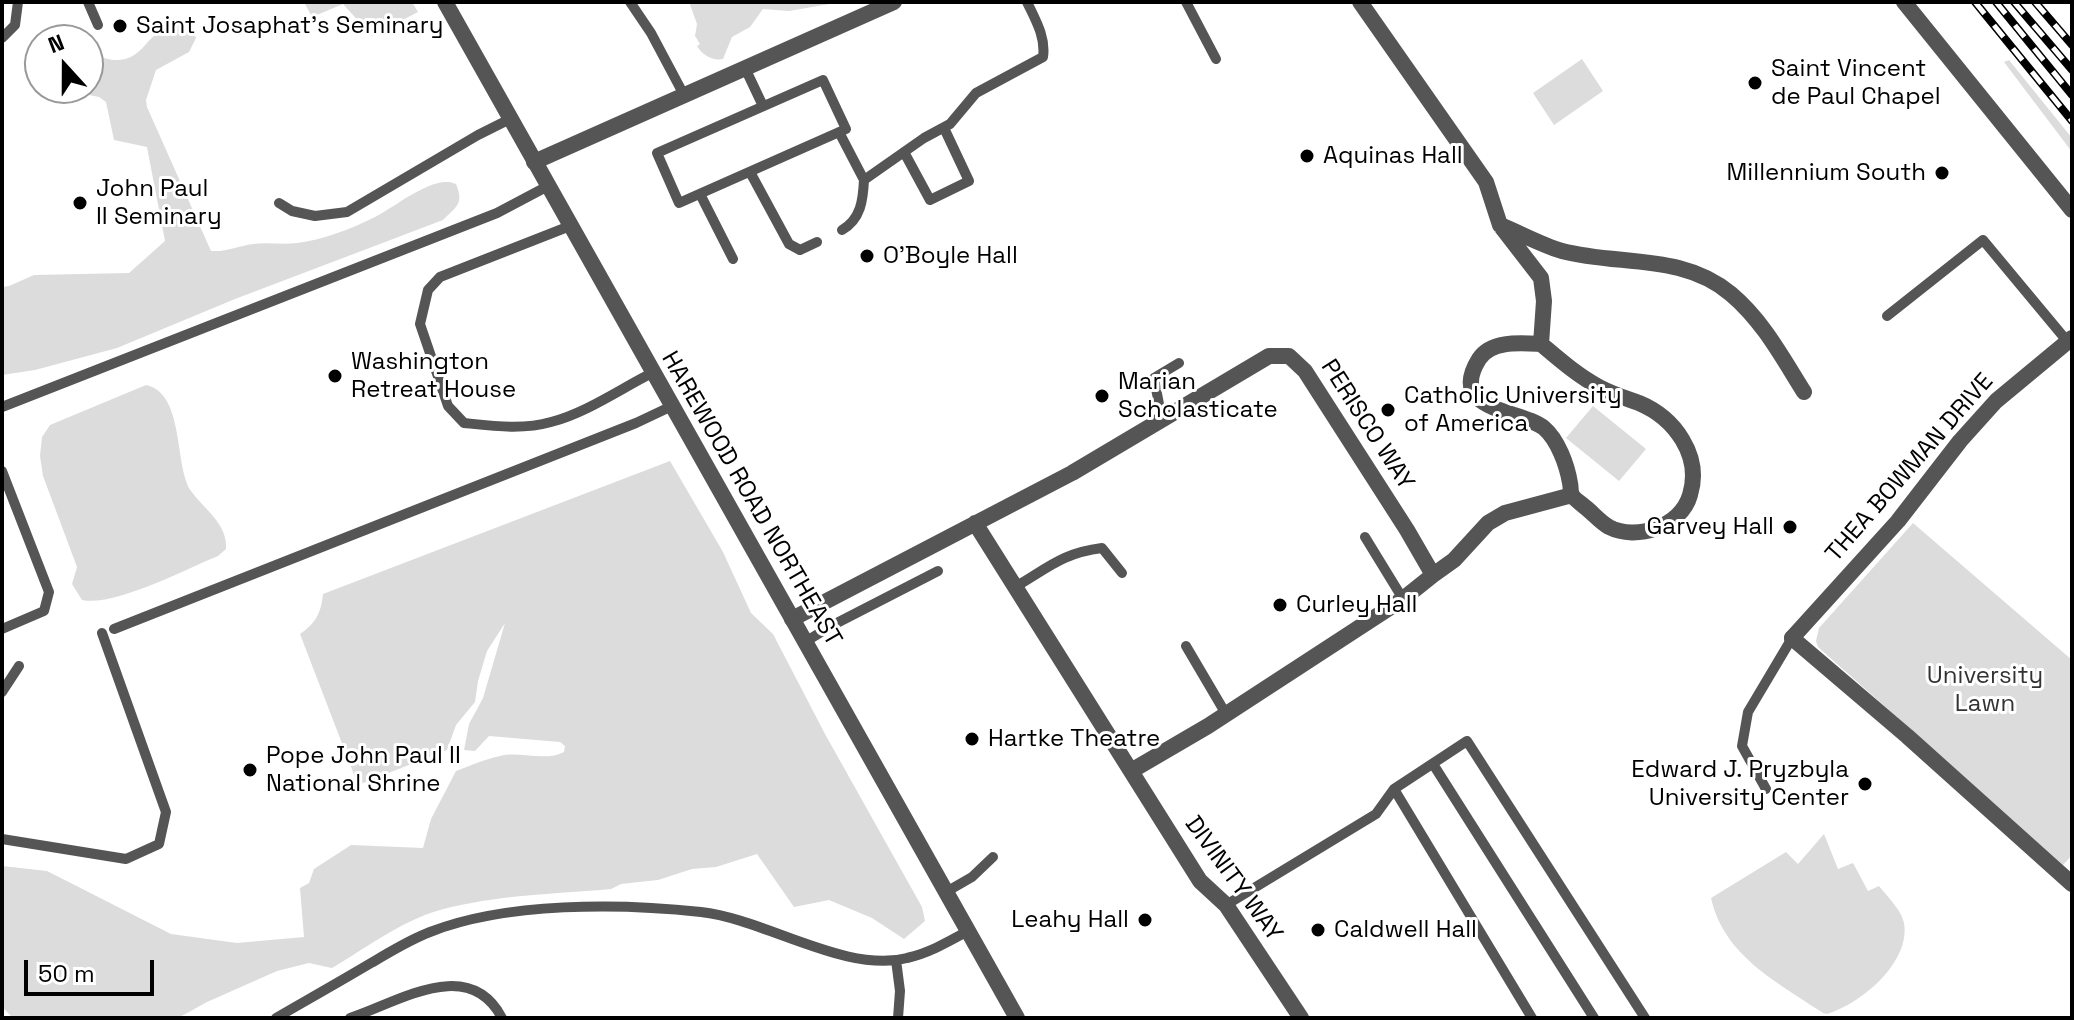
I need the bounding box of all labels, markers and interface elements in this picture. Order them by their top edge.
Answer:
place label: Saint Josaphat’s Seminary [136,12,444,40]
marker: Saint Josaphat’s Seminary [111,17,129,35]
north arrow [24,24,104,104]
text: N [44,28,68,59]
place label: Saint Vincent de Paul Chapel [1771,55,1941,111]
marker: Saint Vincent de Paul Chapel [1746,74,1764,92]
place label: Aquinas Hall [1323,142,1463,170]
marker: Aquinas Hall [1298,147,1316,165]
place label: Millennium South [1727,159,1926,187]
marker: Millennium South [1933,164,1951,182]
place label: John Paul II Seminary [96,175,222,231]
marker: John Paul II Seminary [71,194,89,212]
place label: O'Boyle Hall [883,242,1018,270]
marker: O'Boyle Hall [858,247,876,265]
street label: HAREWOOD ROAD NORTHEAST [655,347,847,651]
place label: Washington Retreat House [351,348,516,404]
street label: PERISCO WAY [1314,354,1420,496]
marker: Washington Retreat House [326,367,344,385]
place label: Marian Scholasticate [1118,368,1278,424]
street label: THEA BOWMAN DRIVE [1820,368,2000,568]
place label: Catholic University of America [1404,382,1622,438]
marker: Marian Scholasticate [1093,387,1111,405]
marker: Catholic University of America [1379,401,1397,419]
place label: Garvey Hall [1646,513,1774,541]
marker: Garvey Hall [1781,518,1799,536]
place label: Curley Hall [1296,591,1417,619]
marker: Curley Hall [1271,596,1289,614]
park label: University Lawn [1927,662,2043,718]
place label: Hartke Theatre [988,725,1160,753]
marker: Hartke Theatre [963,730,981,748]
place label: Pope John Paul II National Shrine [266,742,461,798]
place label: Edward J. Pryzbyla University Center [1631,756,1849,812]
marker: Pope John Paul II National Shrine [241,761,259,779]
marker: Edward J. Pryzbyla University Center [1856,775,1874,793]
street label: DIVINITY WAY [1178,811,1288,947]
place label: Leahy Hall [1011,906,1129,934]
marker: Leahy Hall [1136,911,1154,929]
place label: Caldwell Hall [1334,916,1477,944]
marker: Caldwell Hall [1309,921,1327,939]
scale bar [28,944,158,994]
text: 50 m [38,958,95,989]

